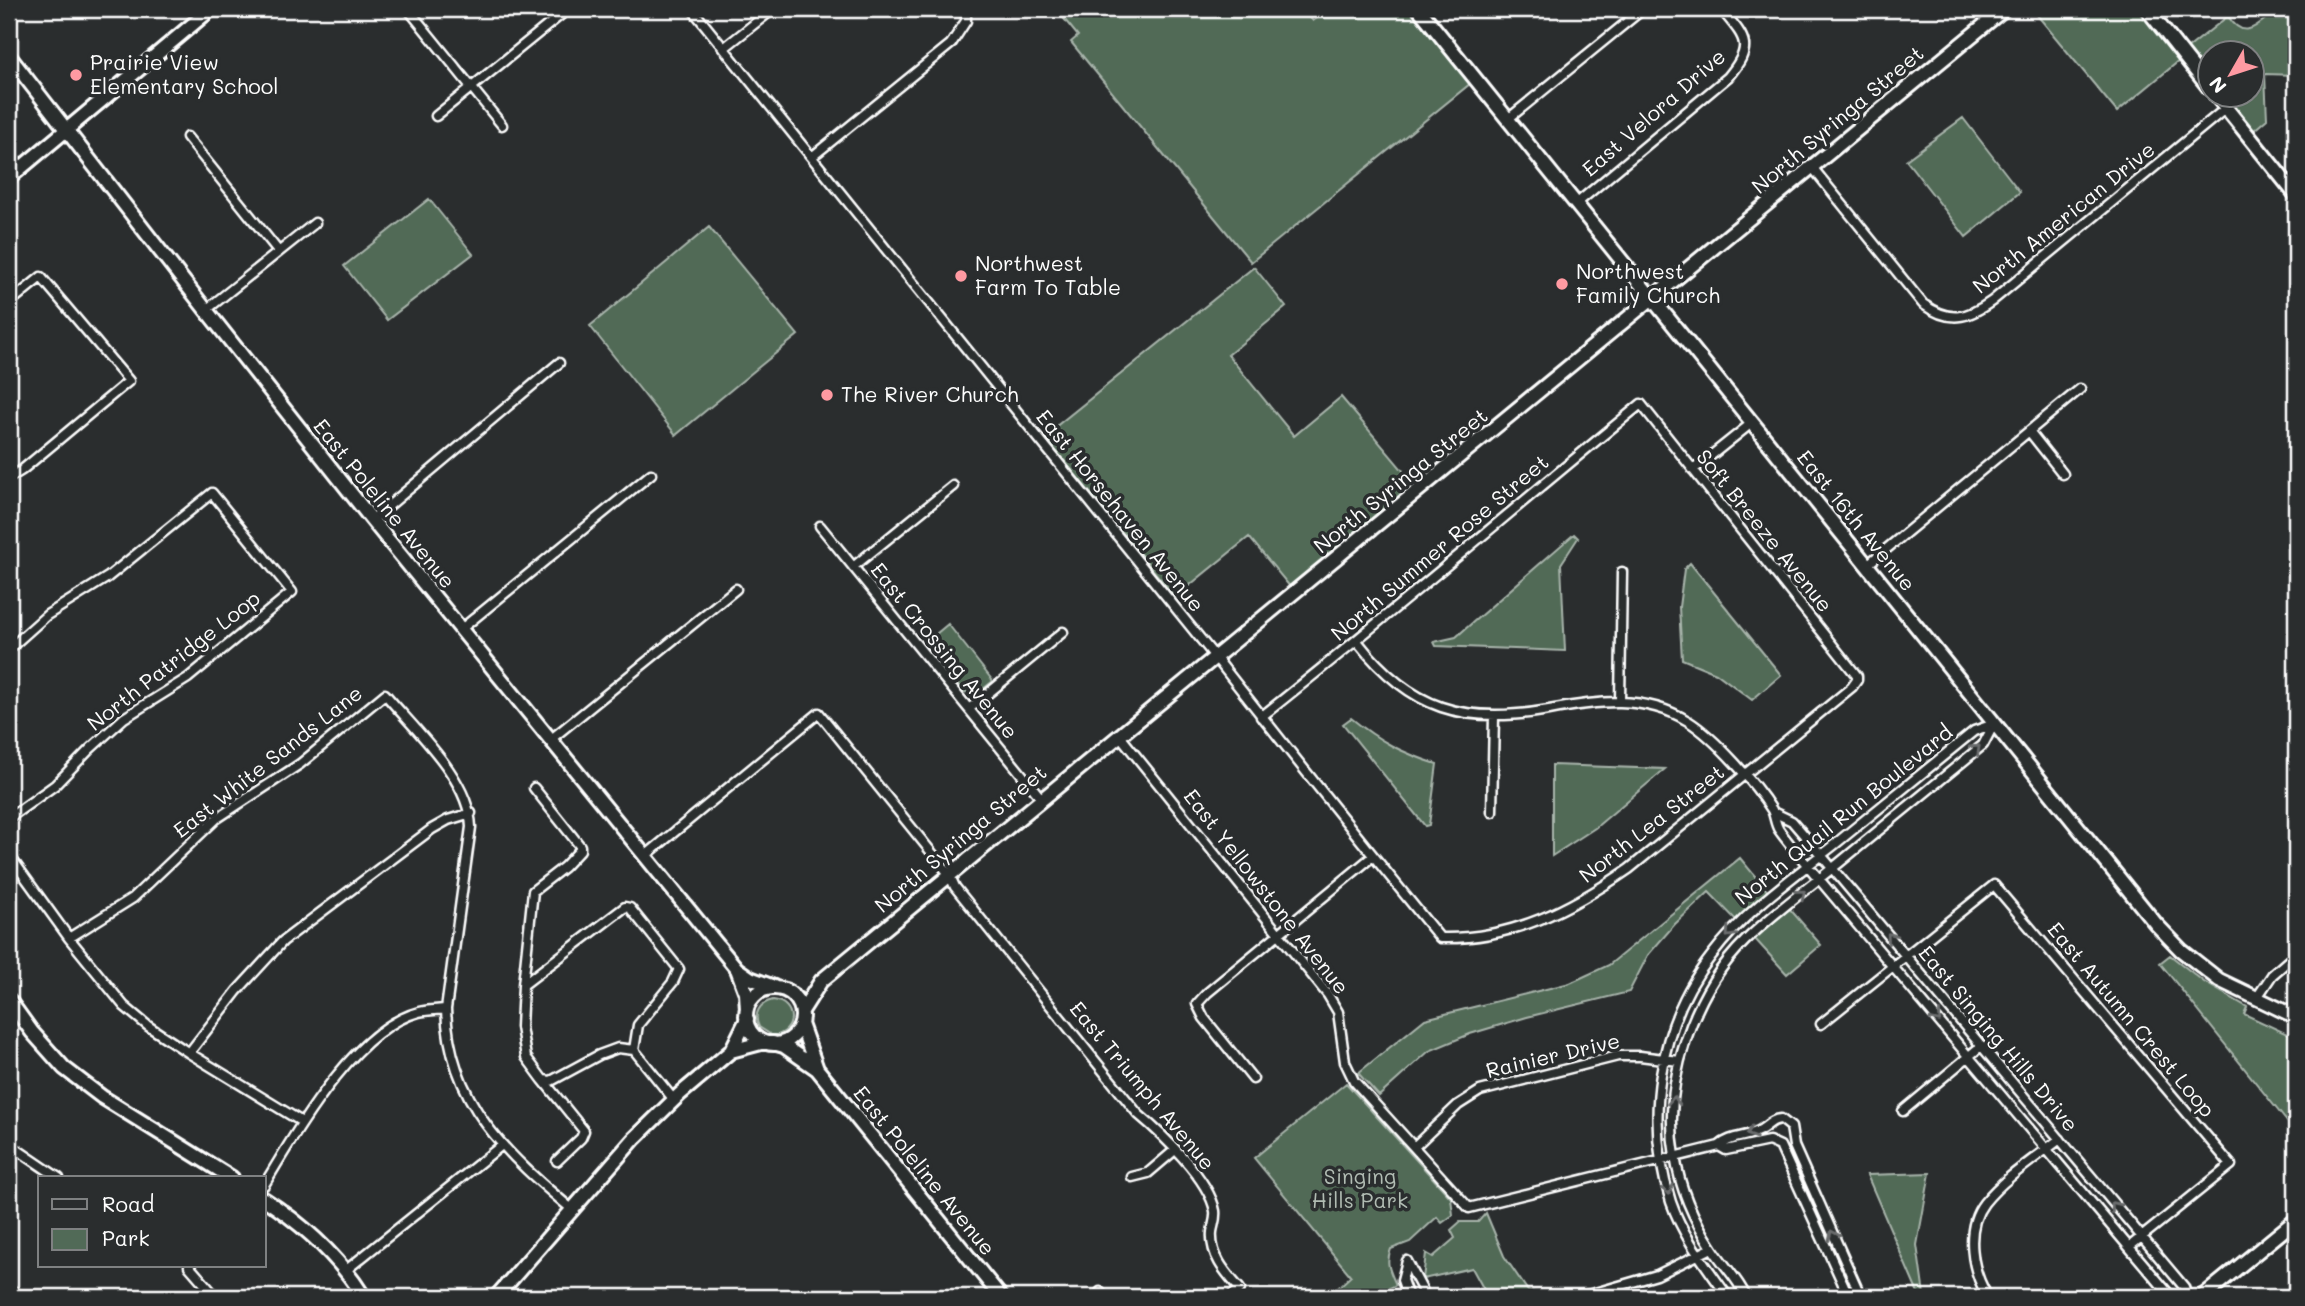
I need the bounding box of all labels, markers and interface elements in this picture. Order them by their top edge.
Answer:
north arrow [2196,38,2266,108]
street label: North Syringa Street [1745,39,1929,199]
street label: East Velora Drive [1576,42,1730,182]
place label: Prairie View Elementary School [90,48,278,99]
marker: Prairie View Elementary School [68,67,84,83]
text: N [2203,72,2232,98]
street label: North American Drive [1966,135,2160,299]
place label: Northwest Farm To Table [975,249,1121,300]
place label: Northwest Family Church [1576,257,1720,308]
marker: Northwest Farm To Table [953,268,969,284]
marker: Northwest Family Church [1554,276,1570,292]
place label: The River Church [841,380,1019,407]
marker: The River Church [819,387,835,403]
street label: North Syringa Street [1307,401,1493,558]
street label: East Horsehaven Avenue [1031,403,1211,617]
street label: East Poleline Avenue [308,413,462,593]
street label: Soft Breeze Avenue [1691,443,1839,617]
street label: East 16th Avenue [1792,444,1922,596]
street label: North Summer Rose Street [1325,448,1553,646]
street label: East Crossing Avenue [866,556,1025,744]
street label: North Patridge Loop [81,584,265,736]
street label: East White Sands Lane [167,679,367,843]
street label: North Quail Run Boulevard [1729,718,1957,910]
one-way arrow [1968,745,1981,757]
street label: North Syringa Street [868,758,1052,918]
street label: North Lea Street [1573,758,1729,888]
street label: East Yellowstone Avenue [1179,783,1356,999]
one-way arrow [1793,890,1806,902]
street label: East Autumn Crest Loop [2043,916,2222,1122]
one-way arrow [1726,925,1739,938]
one-way arrow [1886,933,1899,945]
street label: East Singing Hills Drive [1913,939,2085,1137]
street label: East Triumph Avenue [1065,995,1222,1175]
one-way arrow [1929,1009,1941,1022]
street label: Rainier Drive [1483,1026,1622,1083]
street label: East Poleline Avenue [848,1080,1002,1260]
one-way arrow [1667,1095,1682,1106]
one-way arrow [1745,1124,1757,1139]
park label: Singing Hills Park [1312,1162,1408,1213]
legend [38,1176,266,1268]
one-way arrow [1660,1184,1674,1196]
text: Road [102,1190,154,1217]
one-way arrow [2111,1201,2123,1214]
text: Park [102,1224,150,1251]
one-way arrow [1827,1230,1841,1242]

